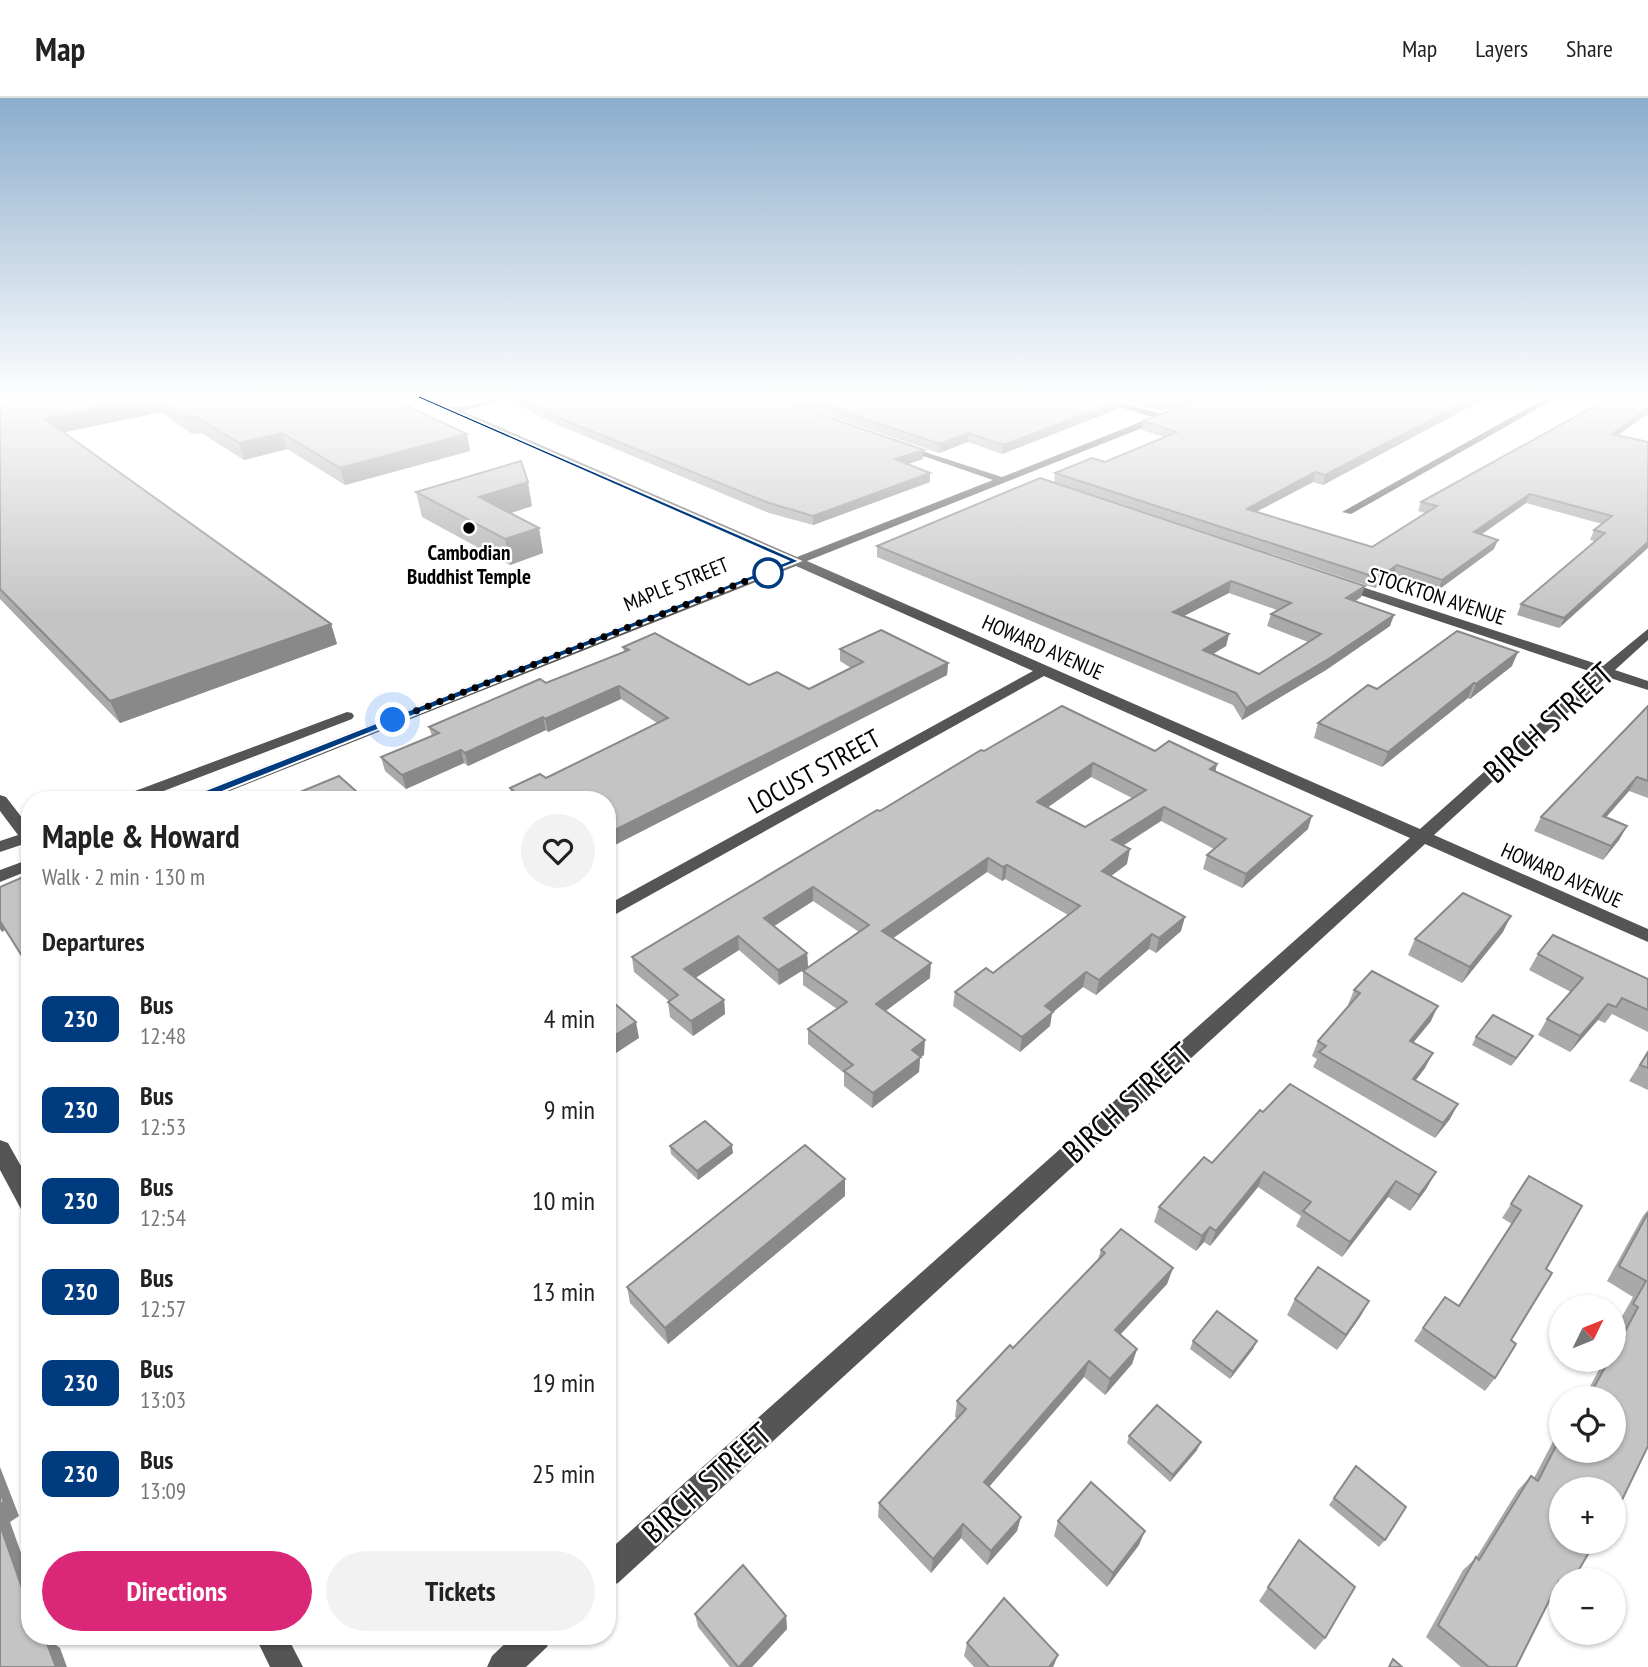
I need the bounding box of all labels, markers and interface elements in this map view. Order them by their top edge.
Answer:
text: Map [35,27,85,70]
text: Map [1402,33,1437,64]
text: Layers [1475,33,1528,64]
text: Share [1566,33,1613,64]
marker: Cambodian Buddhist Temple [461,520,477,536]
place label: Cambodian Buddhist Temple [407,539,531,590]
street label: MAPLE STREET [620,550,733,617]
unlabelled marker [753,558,783,588]
street label: STOCKTON AVENUE [1365,561,1509,631]
street label: HOWARD AVENUE [978,608,1108,686]
street label: BIRCH STREET [1474,653,1622,791]
your location [375,702,410,737]
street label: LOCUST STREET [742,721,886,821]
text: Maple & Howard [42,814,240,857]
button: heart [521,814,595,888]
street label: HOWARD AVENUE [1497,836,1627,914]
text: Walk · 2 min · 130 m [42,862,205,891]
text: Departures [42,925,145,958]
text: Bus [140,988,173,1021]
text: 4 min [544,1002,595,1035]
text: 230 [63,1003,98,1034]
text: 12:48 [140,1021,186,1050]
street label: BIRCH STREET [1053,1033,1201,1171]
text: Bus [140,1079,173,1112]
text: 9 min [544,1093,595,1126]
text: 230 [63,1094,98,1125]
text: 12:53 [140,1112,186,1141]
text: Bus [140,1170,173,1203]
text: 10 min [532,1184,595,1217]
text: 230 [63,1185,98,1216]
text: 12:54 [140,1203,186,1232]
text: Bus [140,1261,173,1294]
text: 13 min [532,1275,595,1308]
text: 230 [63,1276,98,1307]
text: 12:57 [140,1294,186,1323]
north arrow [1549,1295,1626,1372]
map controls [1549,1295,1626,1645]
text: Bus [140,1352,173,1385]
text: 19 min [532,1366,595,1399]
text: 230 [63,1367,98,1398]
text: 13:03 [140,1385,186,1414]
button: locate [1549,1386,1626,1463]
street label: BIRCH STREET [632,1413,780,1551]
text: Bus [140,1443,173,1476]
text: 25 min [532,1457,595,1490]
text: 230 [63,1458,98,1489]
text: 13:09 [140,1476,186,1505]
button: + [1549,1477,1626,1554]
button: Directions [42,1551,312,1631]
button: Tickets [326,1551,595,1631]
button: − [1549,1568,1626,1645]

